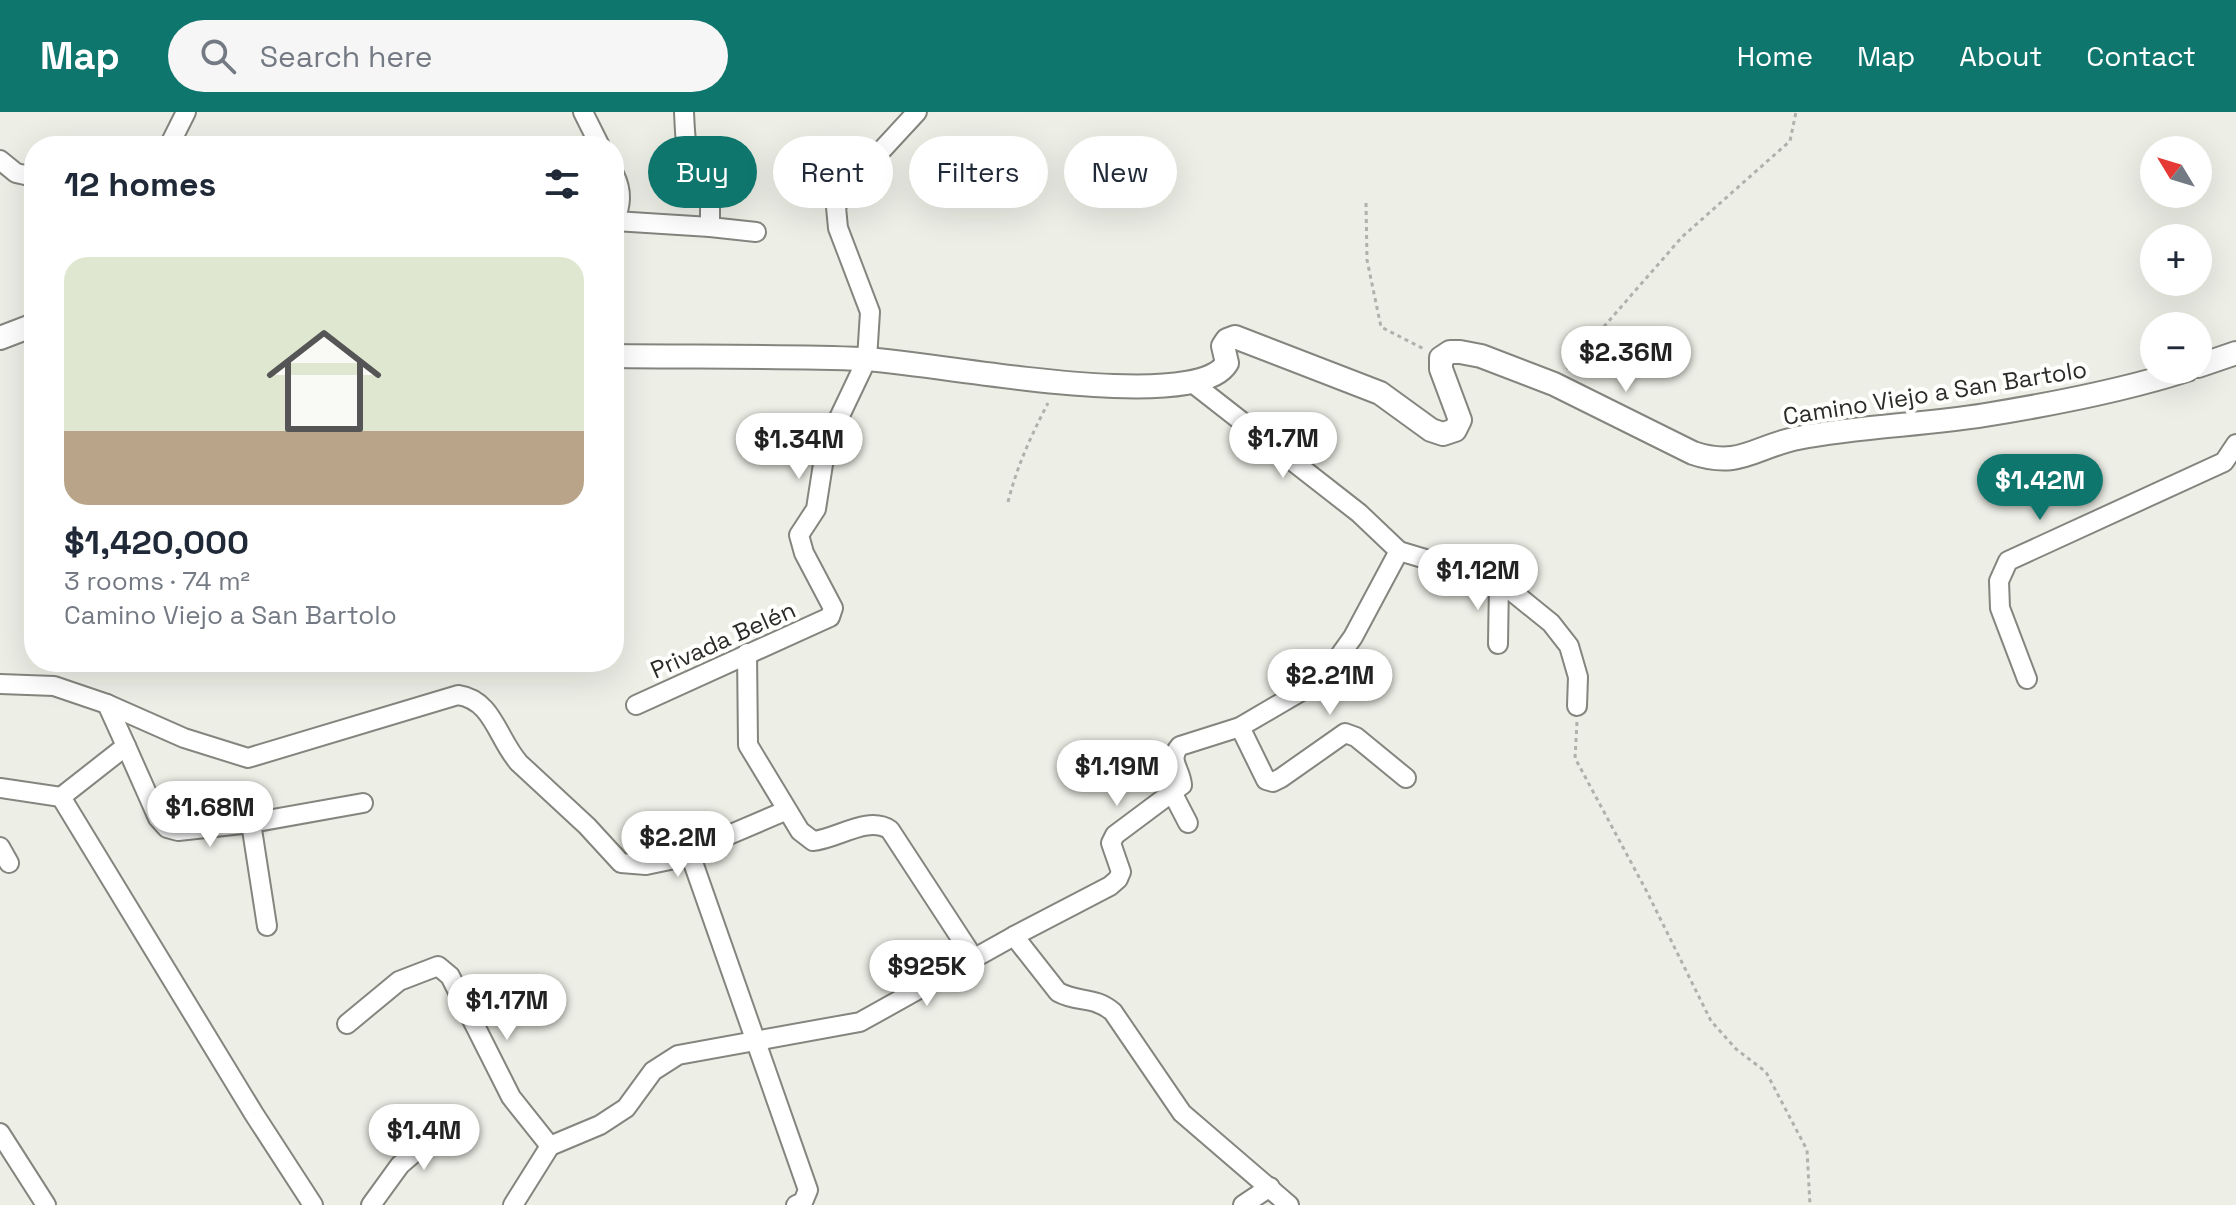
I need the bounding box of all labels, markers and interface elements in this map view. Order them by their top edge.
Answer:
search box [168,20,728,92]
text: Map [40,32,120,80]
icon: search [196,34,240,78]
text: Search here [260,37,433,76]
text: Home [1737,38,1813,74]
text: Map [1857,38,1915,74]
text: About [1959,38,2042,74]
text: Contact [2086,38,2196,74]
chip: Buy [648,136,757,208]
chip: Rent [773,136,893,208]
chip: Filters [909,136,1048,208]
chip: New [1064,136,1177,208]
north arrow [2140,136,2212,208]
map controls [2140,136,2212,384]
icon: filters [540,162,584,206]
text: 12 homes [64,163,216,206]
button: + [2140,224,2212,296]
icon: home [252,309,396,453]
button: − [2140,312,2212,384]
pin: $2.36M [1561,326,1691,394]
text: $2.36M [1579,335,1673,369]
street label: Camino Viejo a San Bartolo [1781,353,2089,432]
pin: $1.7M [1227,412,1339,480]
pin: $1.34M [734,413,864,481]
text: $1.7M [1247,421,1319,455]
text: $1.34M [754,422,844,456]
pin: $1.42M [1975,454,2105,522]
text: $1.42M [1995,463,2085,497]
text: $1,420,000 [64,521,249,564]
pin: $1.12M [1413,544,1543,612]
text: $1.12M [1436,553,1520,587]
text: 3 rooms · 74 m² [64,564,250,598]
street label: Privada Belén [645,594,800,685]
text: Camino Viejo a San Bartolo [64,598,397,632]
pin: $2.21M [1265,649,1395,717]
text: $2.21M [1285,658,1375,692]
pin: $1.19M [1052,740,1182,808]
text: $1.19M [1075,749,1159,783]
pin: $1.68M [145,781,275,849]
text: $1.68M [165,790,255,824]
pin: $2.2M [622,811,734,879]
text: $2.2M [639,820,717,854]
pin: $925K [871,940,983,1008]
text: $925K [887,949,967,983]
pin: $1.17M [442,974,572,1042]
text: $1.17M [466,983,549,1017]
pin: $1.4M [368,1104,480,1172]
text: $1.4M [387,1113,461,1147]

